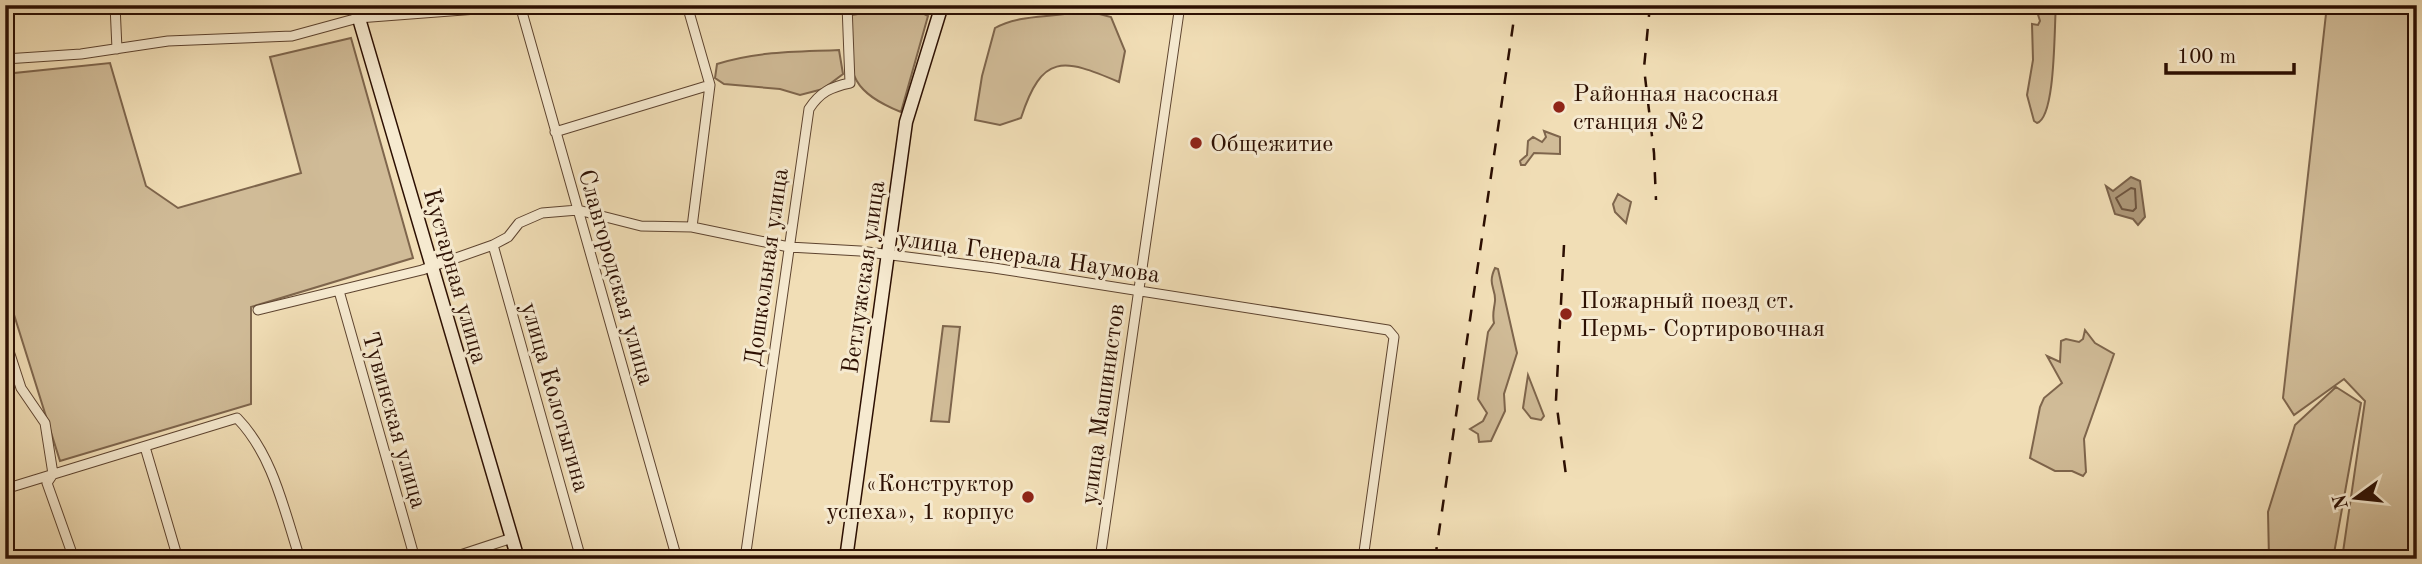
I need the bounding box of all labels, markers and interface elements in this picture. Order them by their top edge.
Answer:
scale bar [2166,32,2294,76]
text: 100 m [2177,47,2236,68]
place label: Районная насосная станция №2 [1573,83,1779,135]
marker: Районная насосная станция №2 [1551,99,1567,115]
place label: Общежитие [1210,133,1333,157]
marker: Общежитие [1188,135,1204,151]
street label: Славгородская улица [573,167,657,388]
street label: Дошкольная улица [742,167,794,368]
street label: Ветлужская улица [840,179,890,375]
street label: Кустарная улица [418,186,491,367]
street label: улица Генерала Наумова [896,228,1162,288]
place label: Пожарный поезд ст. Пермь- Сортировочная [1580,290,1825,342]
street label: улица Колотыгина [516,300,593,495]
street label: улица Машинистов [1078,302,1130,506]
marker: Пожарный поезд ст. Пермь- Сортировочная [1558,306,1574,322]
street label: Тувинская улица [356,330,430,512]
north arrow [2320,462,2390,532]
place label: «Конструктор успеха», 1 корпус [826,473,1014,525]
marker: «Конструктор успеха», 1 корпус [1020,489,1036,505]
text: N [2331,492,2353,511]

